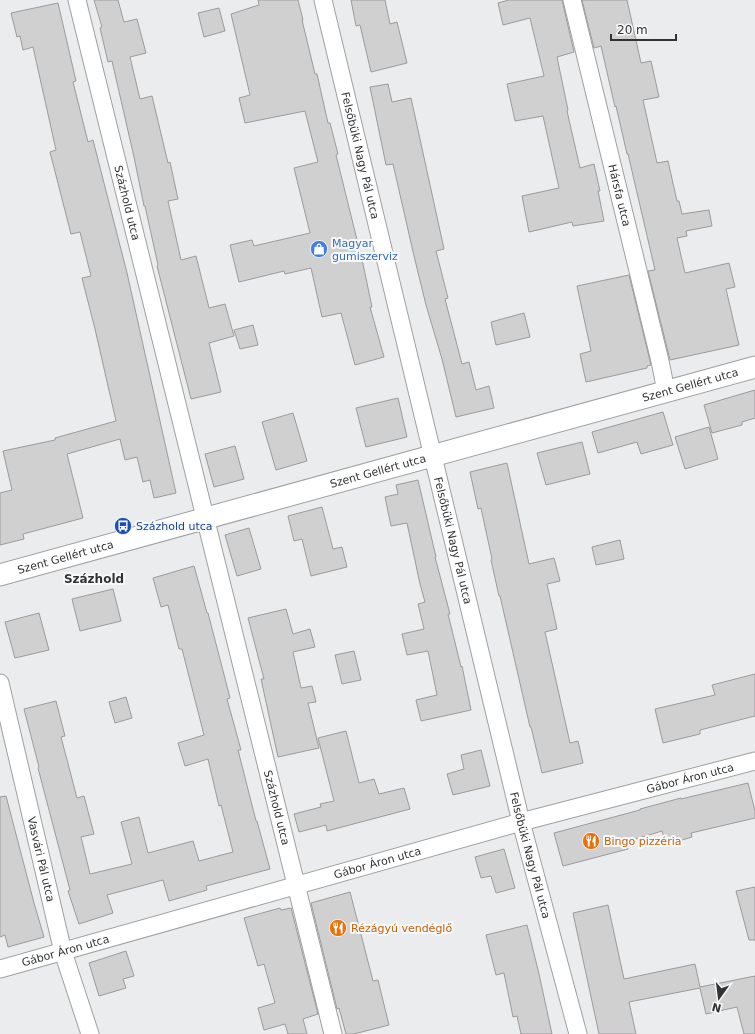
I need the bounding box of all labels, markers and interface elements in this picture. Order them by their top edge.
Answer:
scale bar [611,16,676,42]
text: 20 m [617,23,648,37]
street label: Felsőbüki Nagy Pál utca [339,91,382,221]
street label: Hársfa utca [606,163,633,228]
street label: Százhold utca [112,164,143,242]
place label: Magyar gumiszerviz [332,237,398,263]
shop icon: Magyar gumiszerviz [309,239,329,259]
street label: Szent Gellért utca [641,365,740,404]
street label: Szent Gellért utca [328,451,427,490]
street label: Felsőbüki Nagy Pál utca [432,476,475,606]
bus stop icon: Százhold utca [113,516,133,536]
place label: Százhold utca [136,520,213,533]
street label: Szent Gellért utca [16,538,115,576]
district label: Százhold [64,572,124,586]
street label: Gábor Áron utca [645,760,735,796]
street label: Százhold utca [261,769,292,846]
street label: Felsőbüki Nagy Pál utca [507,791,553,920]
street label: Vasvári Pál utca [25,815,58,903]
restaurant icon: Bingo pizzéria [581,831,601,851]
place label: Bingo pizzéria [604,835,681,848]
street label: Gábor Áron utca [332,844,422,881]
restaurant icon: Rézágyú vendéglő [328,918,348,938]
place label: Rézágyú vendéglő [351,922,452,935]
street label: Gábor Áron utca [20,932,111,969]
north arrow [699,978,739,1018]
text: N [711,1000,723,1015]

